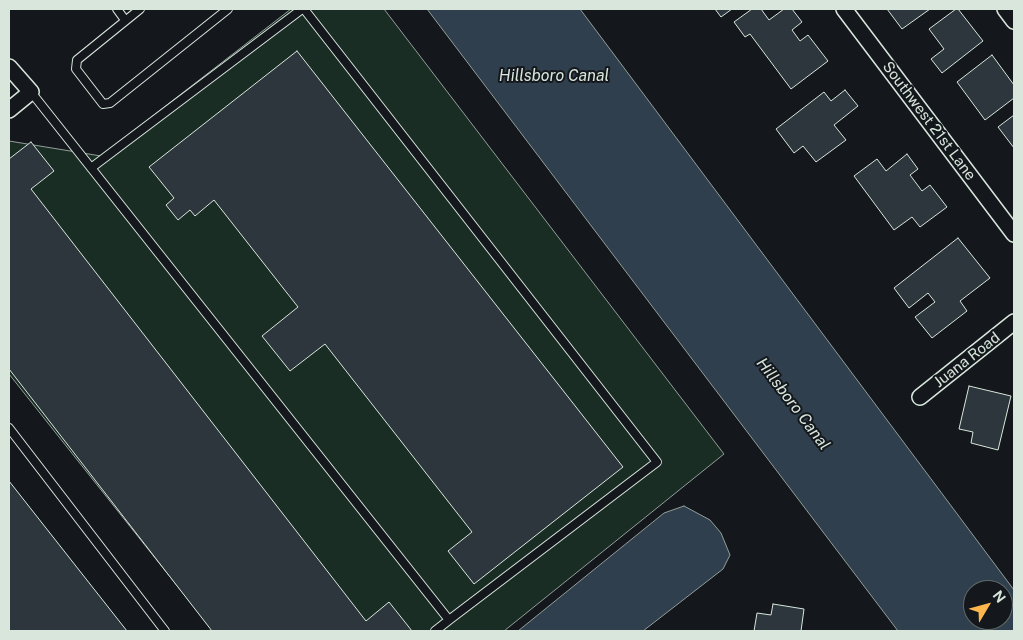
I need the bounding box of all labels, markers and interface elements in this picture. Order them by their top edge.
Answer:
street label: Southwest 21st Lane [878,58,980,184]
water label: Hillsboro Canal [499,66,609,86]
street label: Juana Road [930,329,1004,391]
water label: Hillsboro Canal [752,354,834,454]
north arrow [963,580,1013,630]
text: N [989,587,1009,606]

